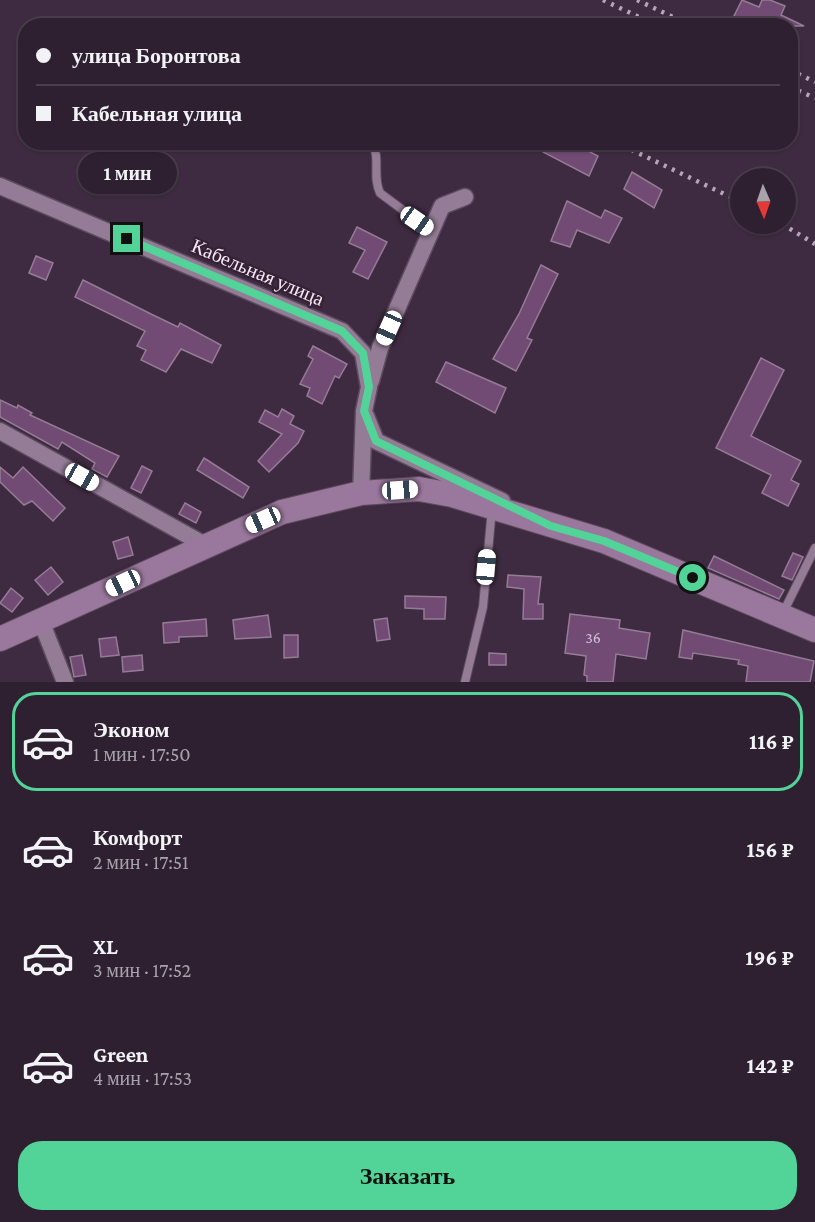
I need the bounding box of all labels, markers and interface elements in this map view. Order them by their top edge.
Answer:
text: улица Боронтова [72,43,241,68]
text: Кабельная улица [72,101,242,126]
callout: 1 мин [78,152,176,194]
text: 1 мин [104,162,152,184]
north arrow [730,168,796,234]
map controls [730,168,796,234]
car [397,203,437,239]
route end [113,225,140,252]
street label: Кабельная улица [188,234,328,311]
car [373,308,405,348]
car [62,460,102,494]
car [381,480,419,500]
car [243,504,283,536]
car [475,548,497,586]
route start [679,564,706,591]
car [103,567,143,599]
house number: 36 [585,629,601,646]
icon: car [21,715,75,769]
text: Эконом [93,717,170,742]
text: 116 ₽ [749,729,794,754]
text: 1 мин · 17:50 [93,743,191,765]
icon: car [21,823,75,877]
text: Комфорт [93,825,182,850]
text: 156 ₽ [747,837,794,862]
text: 2 мин · 17:51 [93,851,189,873]
icon: car [21,931,75,985]
text: XL [93,934,118,959]
text: 196 ₽ [745,945,794,970]
text: 3 мин · 17:52 [93,959,191,981]
icon: car [21,1039,75,1093]
text: Green [93,1042,149,1067]
text: 142 ₽ [746,1053,794,1078]
text: 4 мин · 17:53 [93,1067,192,1089]
button: Заказать [18,1141,797,1210]

